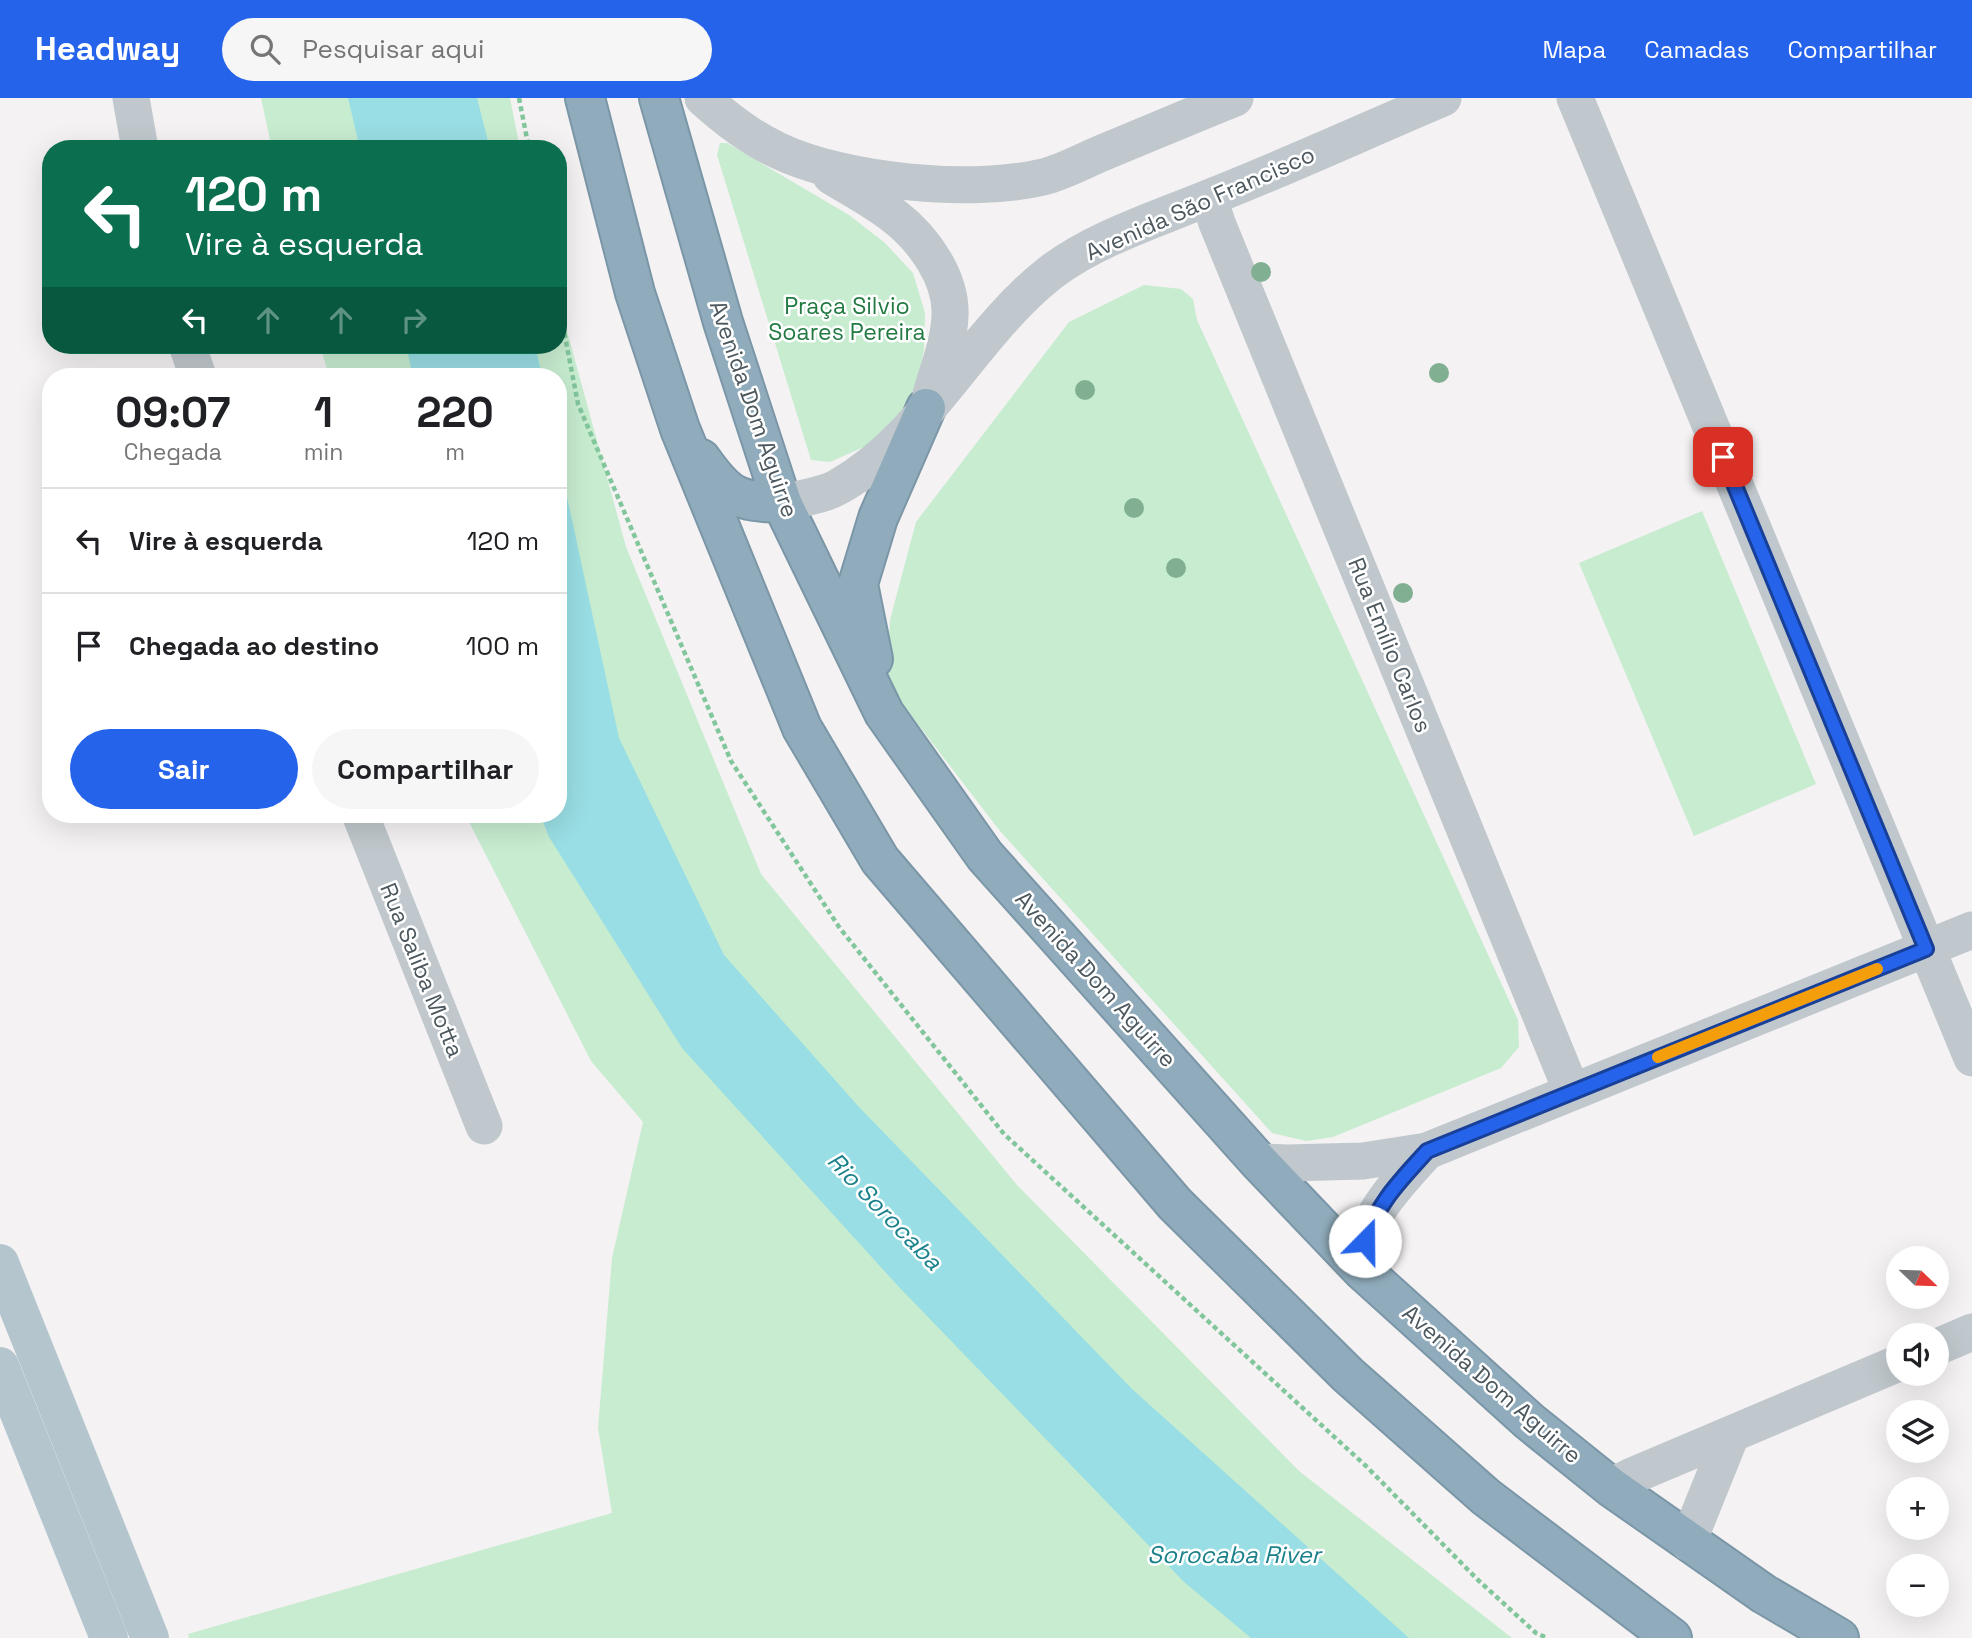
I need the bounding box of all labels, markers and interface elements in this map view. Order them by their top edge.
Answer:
search box [222,18,712,81]
text: Headway [35,28,180,70]
icon: search [246,30,284,68]
text: Pesquisar aqui [302,32,484,66]
text: Mapa [1542,34,1606,65]
text: Camadas [1644,34,1749,65]
text: Compartilhar [1787,34,1937,65]
street label: Avenida São Francisco [1081,139,1319,267]
text: 120 m [185,163,322,225]
icon: left [70,168,161,259]
text: Vire à esquerda [185,224,423,264]
park label: Praça Silvio Soares Pereira [768,291,926,347]
street label: Avenida Dom Aguirre [703,296,805,522]
icon: left [176,301,214,339]
icon: ahead [249,301,287,339]
icon: ahead [322,301,360,339]
icon: right [395,301,433,339]
text: 09:07 [115,386,231,439]
text: 1 [314,386,333,439]
text: 220 [417,386,494,439]
pin [1693,427,1753,487]
text: Chegada [124,437,222,467]
text: min [304,437,343,467]
text: m [445,437,465,467]
icon: arrive [1704,438,1742,476]
icon: left [70,522,108,560]
text: Vire à esquerda [129,524,323,558]
text: 120 m [467,524,539,558]
street label: Rua Emílio Carlos [1341,553,1439,737]
icon: arrive [70,627,108,665]
text: Chegada ao destino [129,629,379,663]
text: 100 m [466,629,539,663]
button: Sair [70,729,298,809]
button: Compartilhar [312,729,539,809]
street label: Rua Saliba Motta [373,878,471,1062]
street label: Avenida Dom Aguirre [1009,884,1183,1074]
water label: Rio Sorocaba [821,1145,949,1277]
position arrow [1328,1204,1402,1278]
north arrow [1886,1246,1950,1309]
map controls [1886,1246,1949,1617]
street label: Avenida Dom Aguirre [1396,1298,1588,1470]
button: sound [1886,1323,1949,1386]
button: layers [1886,1400,1949,1463]
button: + [1886,1477,1949,1540]
water label: Sorocaba River [1147,1539,1324,1570]
button: − [1886,1554,1949,1617]

